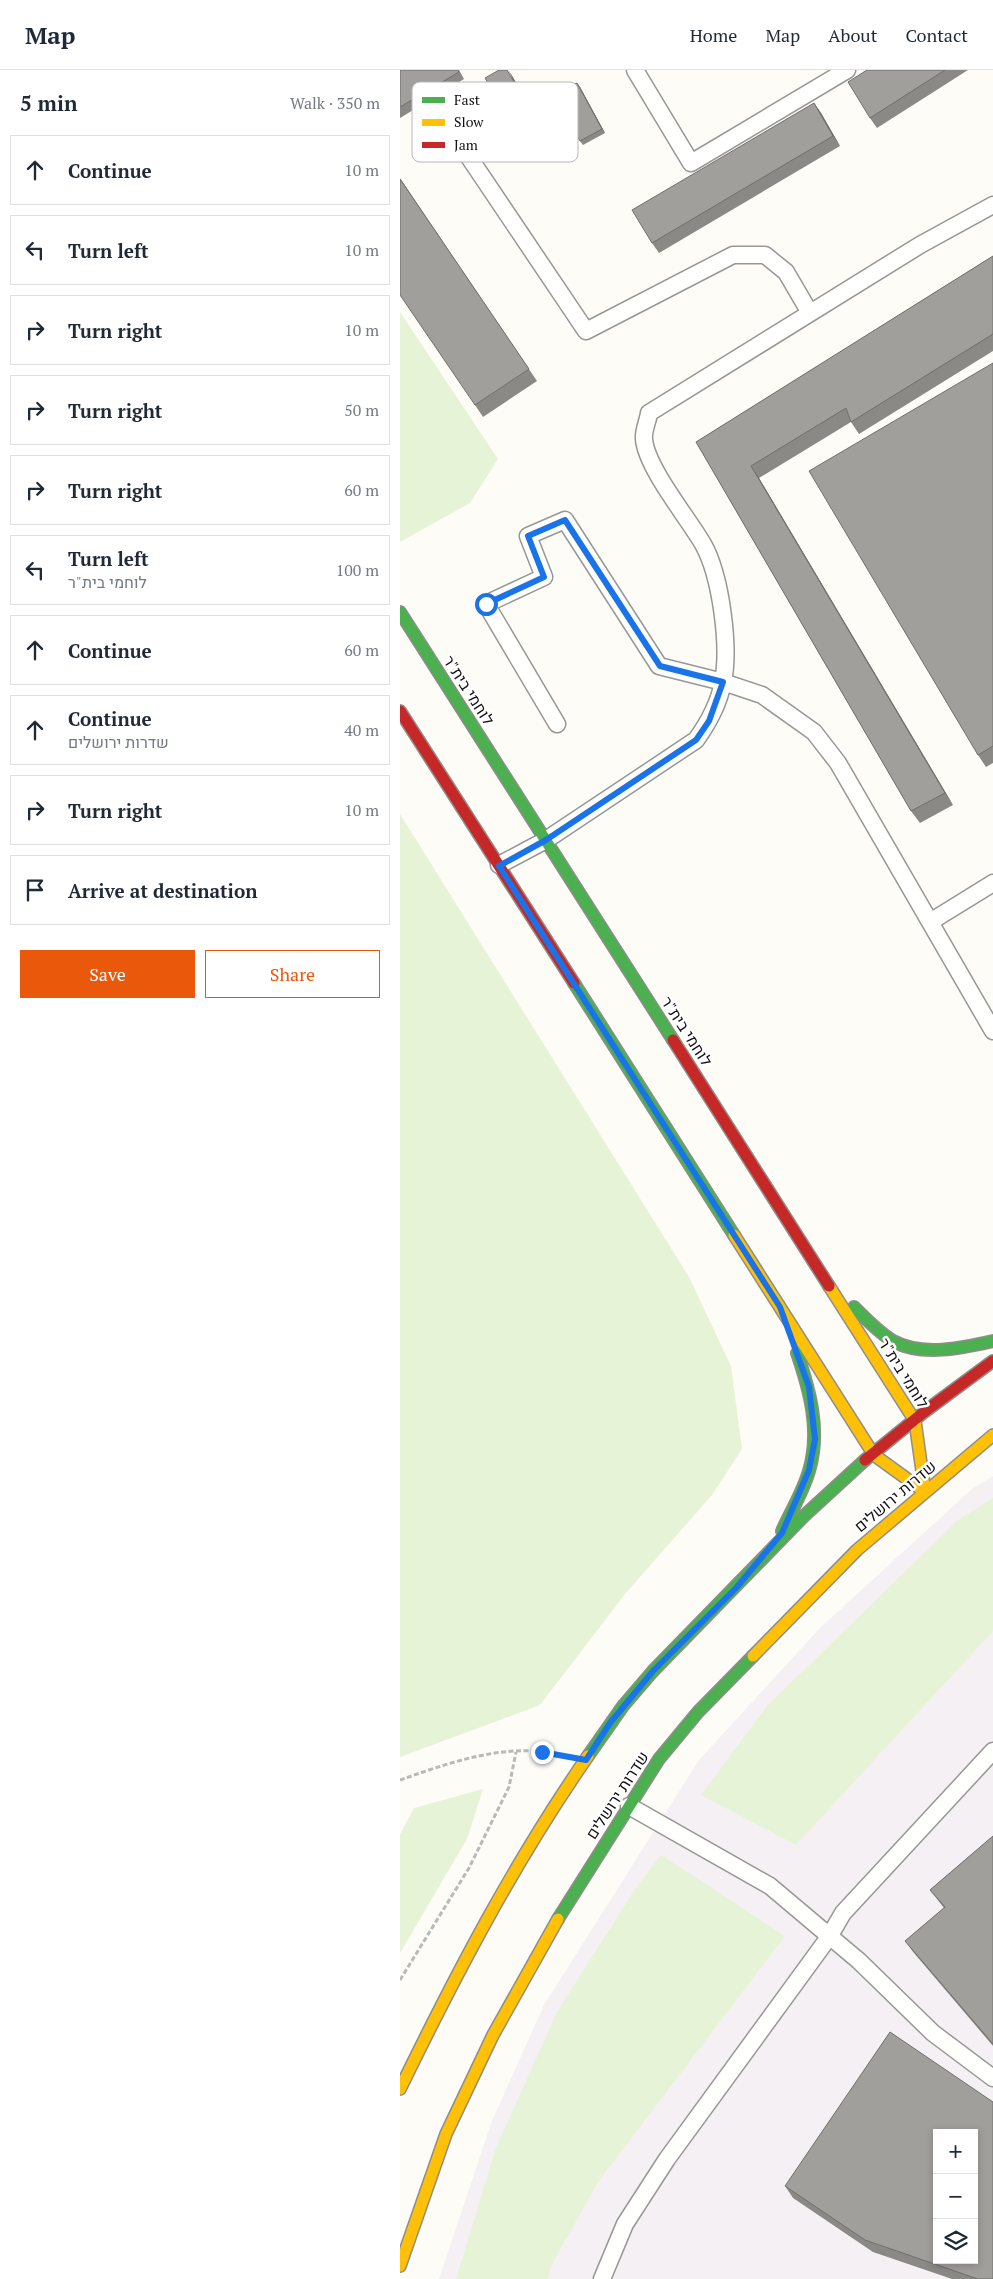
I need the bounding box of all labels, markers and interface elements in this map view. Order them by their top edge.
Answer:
text: Map [25,19,75,51]
text: Home [690,23,737,47]
text: Map [765,23,800,47]
text: About [828,23,877,47]
text: Contact [905,23,968,47]
legend [412,82,578,162]
text: 5 min [20,89,77,117]
text: Fast [454,90,481,109]
text: Walk · 350 m [290,92,380,114]
text: Slow [454,112,484,131]
text: Jam [454,135,478,154]
icon: ahead [21,156,49,184]
text: Continue [68,158,152,183]
text: 10 m [344,159,379,181]
icon: left [21,236,49,264]
text: Turn left [68,238,149,263]
text: 10 m [344,239,379,261]
icon: right [21,316,49,344]
text: Turn right [68,318,162,343]
text: 10 m [344,319,379,341]
icon: right [21,396,49,424]
text: Turn right [68,398,162,423]
text: 50 m [344,399,379,421]
icon: right [21,476,49,504]
text: Turn right [68,478,162,503]
text: 60 m [344,479,379,501]
text: Turn left [68,546,149,571]
icon: left [21,556,49,584]
text: 100 m [336,559,379,581]
text: לוחמי בית"ר [68,571,147,593]
route start [475,593,498,616]
icon: ahead [21,636,49,664]
text: Continue [68,638,152,663]
text: 60 m [344,639,379,661]
street label: לוחמי בית"ר [438,651,500,729]
text: Continue [68,706,152,731]
icon: ahead [21,716,49,744]
text: 40 m [344,719,379,741]
text: שדרות ירושלים [68,731,169,753]
icon: right [21,796,49,824]
text: Turn right [68,798,162,823]
text: 10 m [344,799,379,821]
icon: arrive [21,876,49,904]
text: Arrive at destination [68,878,257,903]
button: Save [20,950,195,998]
button: Share [205,950,380,998]
street label: לוחמי בית"ר [656,992,718,1070]
street label: לוחמי בית"ר [874,1334,934,1412]
street label: שדרות ירושלים [849,1455,941,1537]
route end [531,1741,554,1764]
street label: שדרות ירושלים [580,1747,654,1843]
map controls [933,2129,978,2264]
button: + [933,2129,978,2174]
button: − [933,2174,978,2219]
button: layers [933,2219,978,2264]

